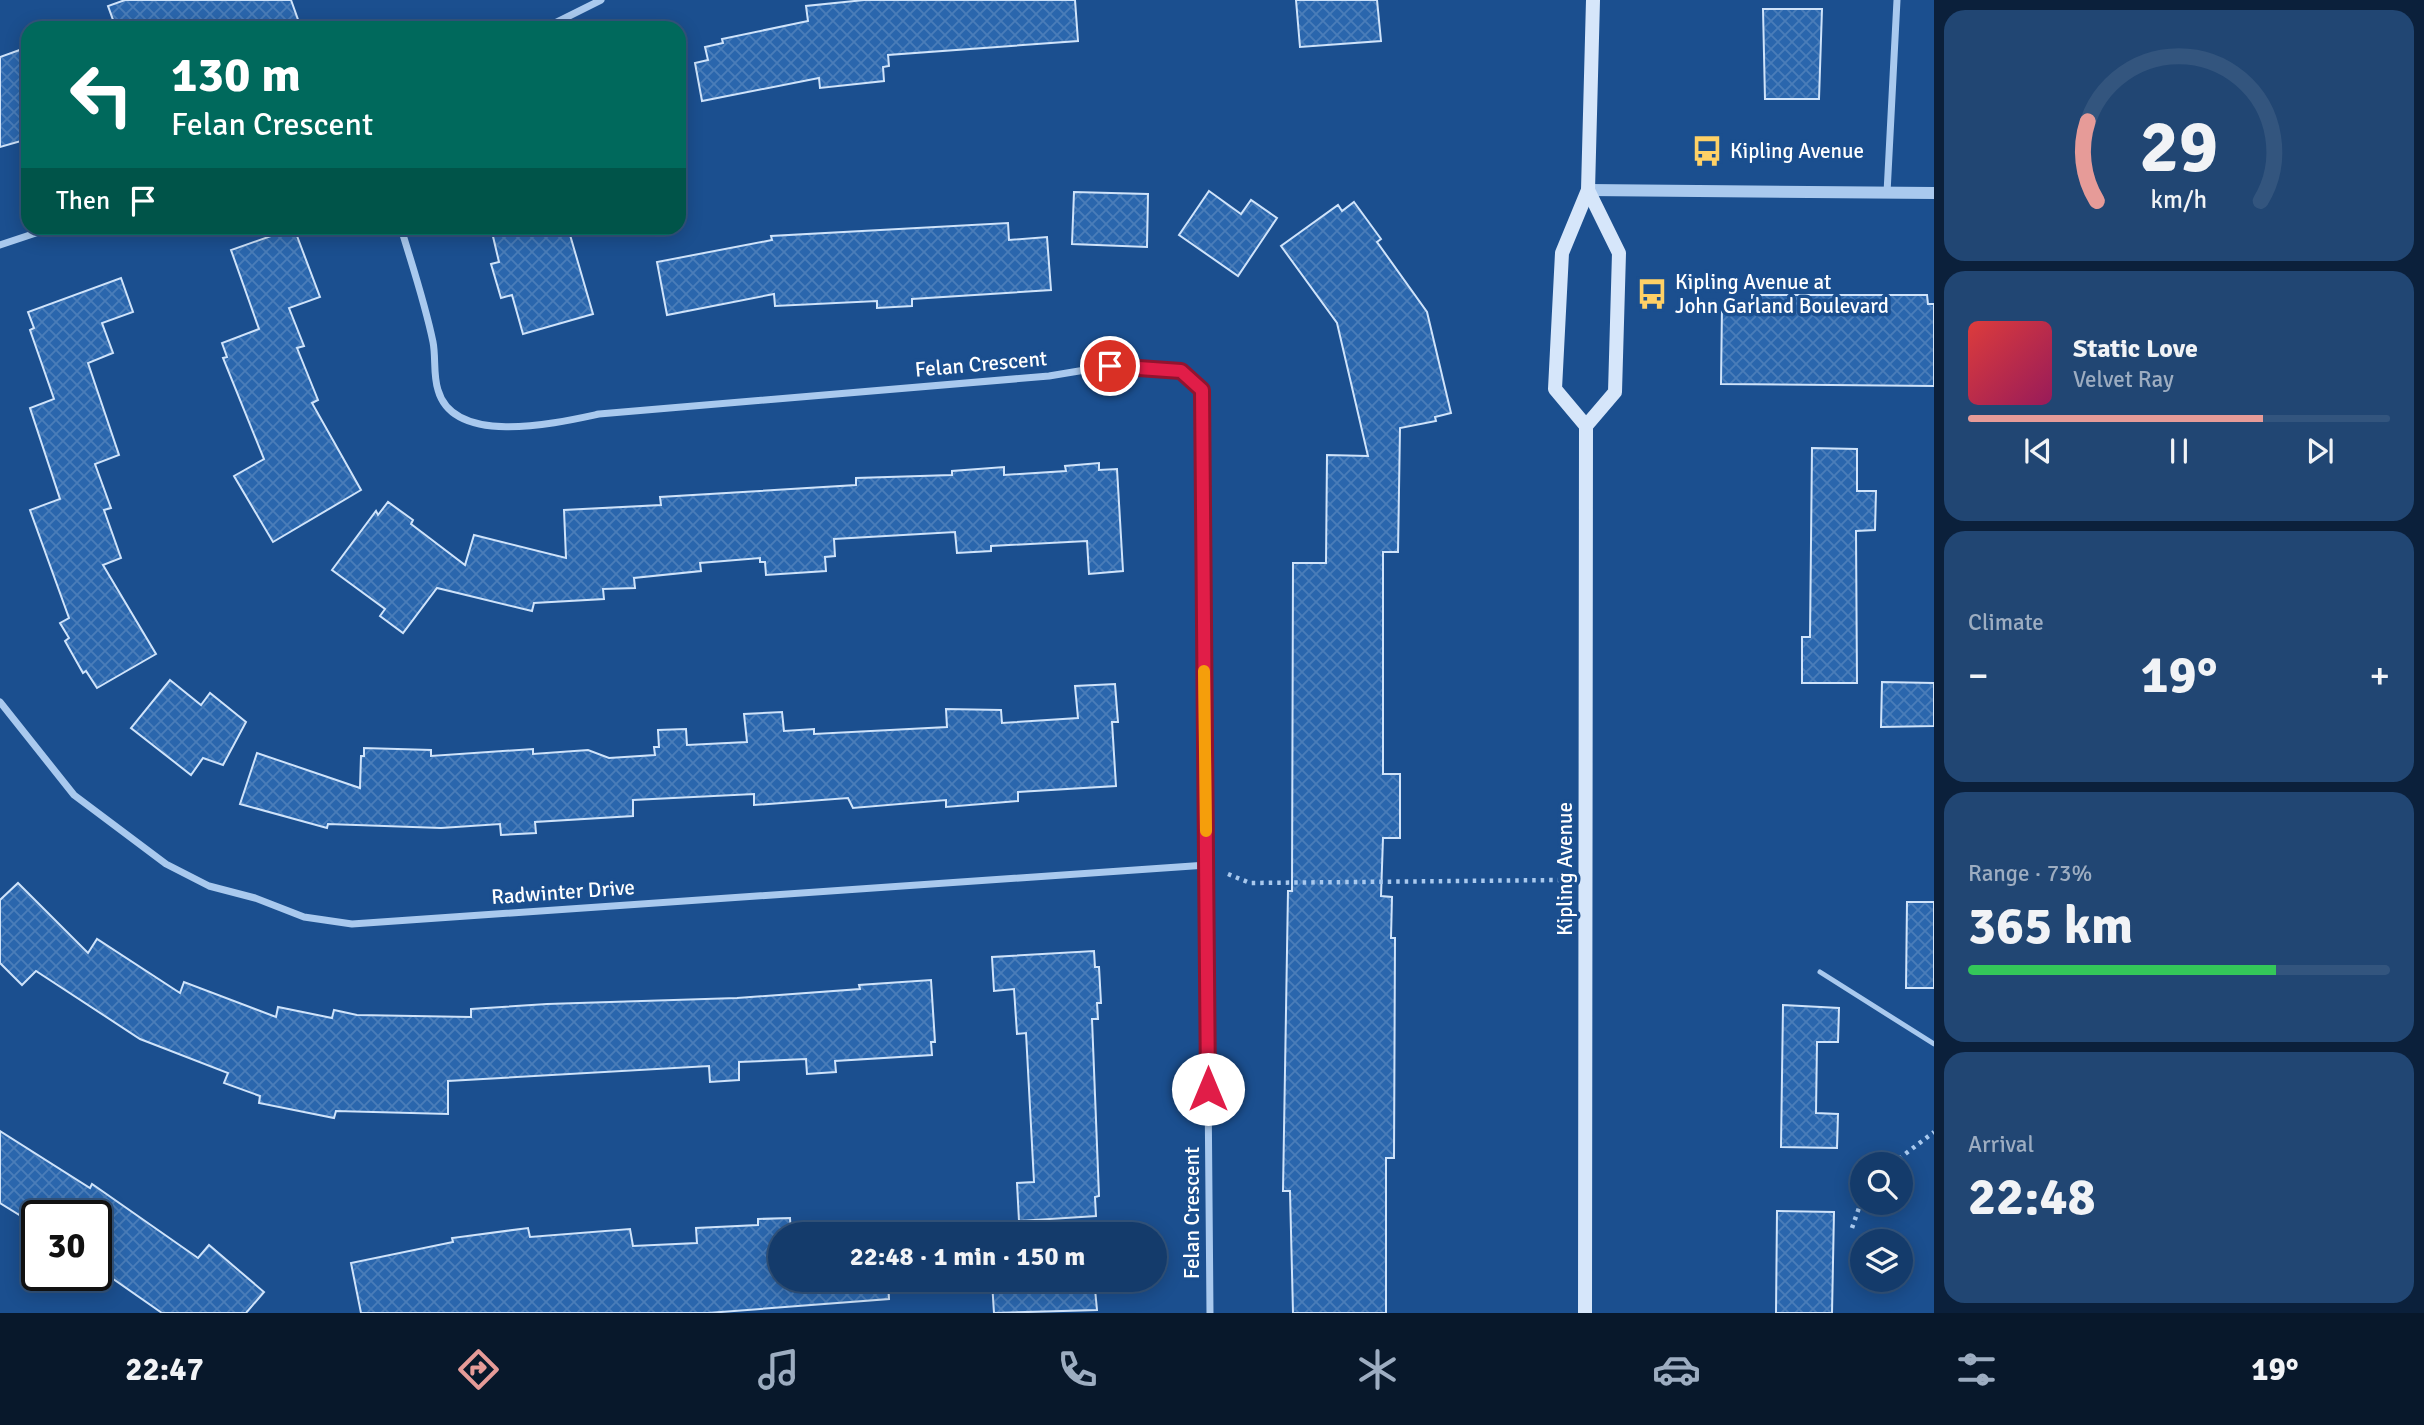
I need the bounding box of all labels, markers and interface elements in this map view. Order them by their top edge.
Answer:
text: 130 m [171,45,301,105]
icon: left [56,49,147,140]
text: 29 [2140,104,2218,193]
text: Felan Crescent [171,105,373,144]
bus stop icon: Kipling Avenue [1690,134,1724,168]
place label: Kipling Avenue [1730,138,1864,164]
icon: arrive [124,182,162,220]
text: km/h [2151,184,2207,215]
text: Then [56,185,110,217]
place label: Kipling Avenue at John Garland Boulevard [1675,269,1889,319]
bus stop icon: Kipling Avenue at John Garland Boulevard [1635,277,1669,311]
text: Static Love [2073,333,2198,365]
pin [1080,336,1140,396]
street label: Felan Crescent [914,345,1048,383]
icon: arrive [1091,347,1129,385]
text: Velvet Ray [2073,365,2174,394]
icon: previous [2019,432,2057,470]
icon: pause [2160,432,2198,470]
icon: next [2301,432,2339,470]
text: Climate [1968,608,2044,637]
text: 19° [2141,643,2217,707]
text: − [1968,652,1989,699]
text: + [2369,652,2390,699]
street label: Kipling Avenue [1552,802,1578,936]
text: Range · 73% [1968,859,2092,888]
street label: Radwinter Drive [490,874,636,910]
text: 365 km [1968,894,2133,958]
position arrow [1171,1052,1245,1126]
text: Arrival [1968,1130,2034,1159]
street label: Felan Crescent [1179,1147,1205,1279]
map controls [1850,1152,1913,1292]
button: search [1850,1152,1913,1215]
text: 22:48 [1968,1165,2096,1229]
speed limit sign: 30 [21,1200,112,1291]
button: layers [1850,1229,1913,1292]
text: 22:48 · 1 min · 150 m [850,1241,1085,1273]
icon: directions [454,1345,503,1394]
icon: music [754,1345,803,1394]
icon: phone [1053,1345,1102,1394]
icon: climate [1353,1345,1402,1394]
icon: car [1652,1345,1701,1394]
icon: filters [1952,1345,2001,1394]
text: 22:47 [125,1350,204,1389]
text: 19° [2251,1350,2299,1389]

